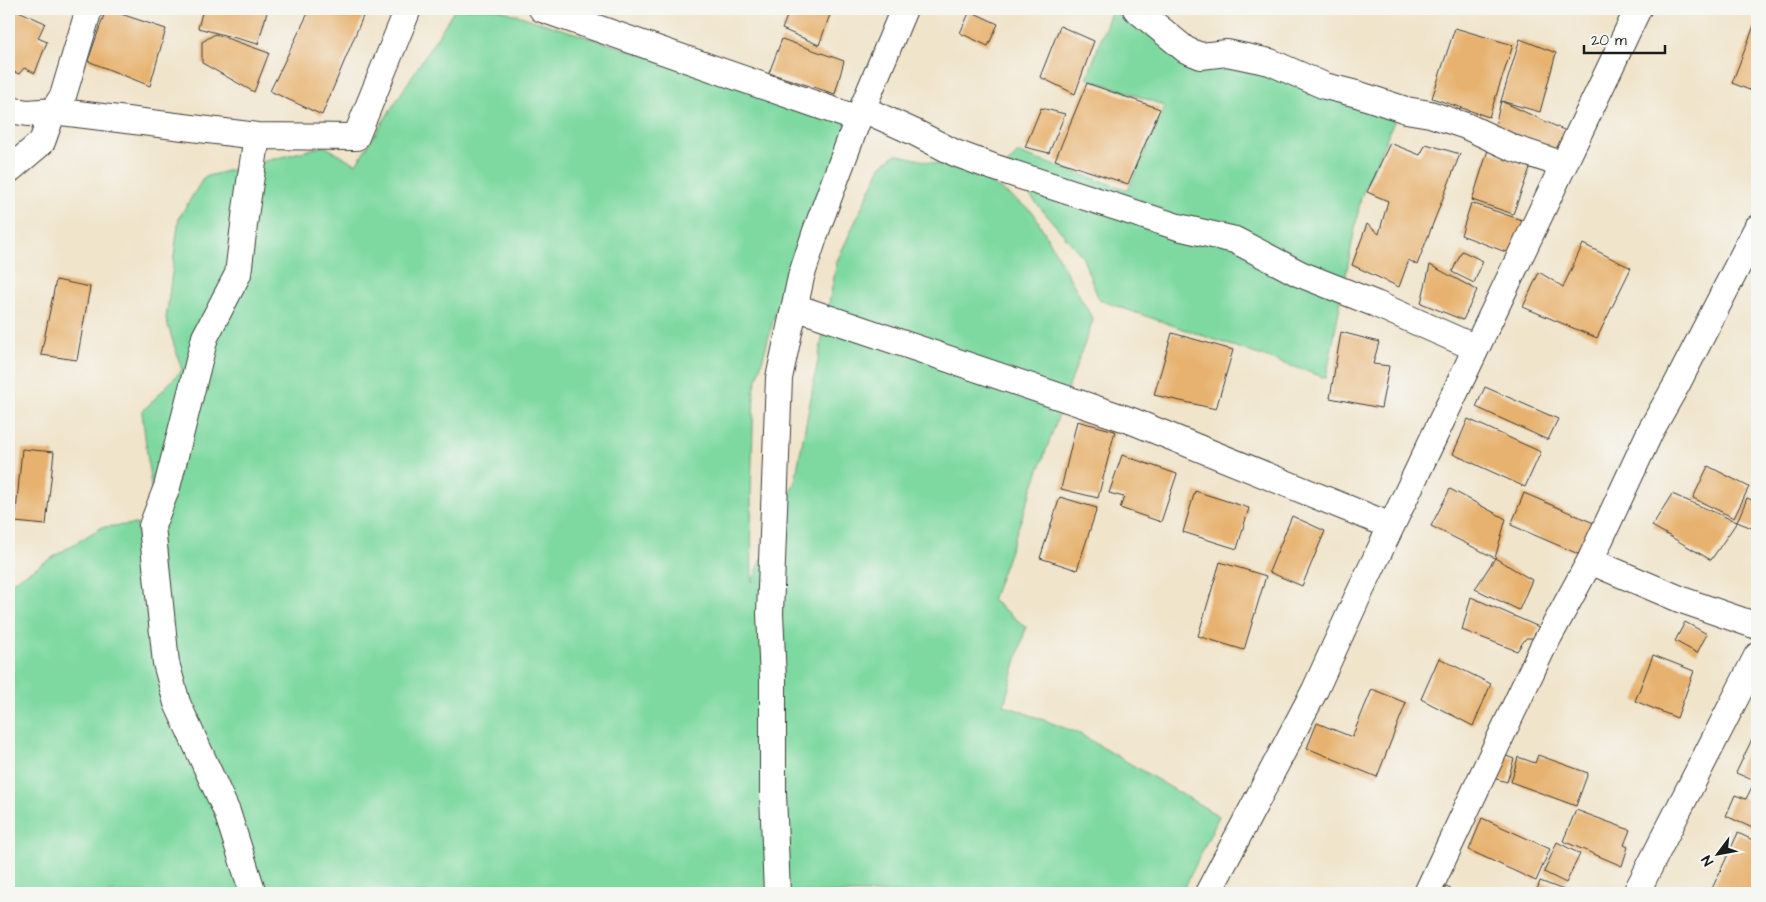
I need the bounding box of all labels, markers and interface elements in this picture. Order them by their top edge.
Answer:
scale bar [1584,22,1665,54]
text: 20 m [1591,30,1627,51]
north arrow [1694,830,1744,880]
text: N [1697,851,1719,869]

